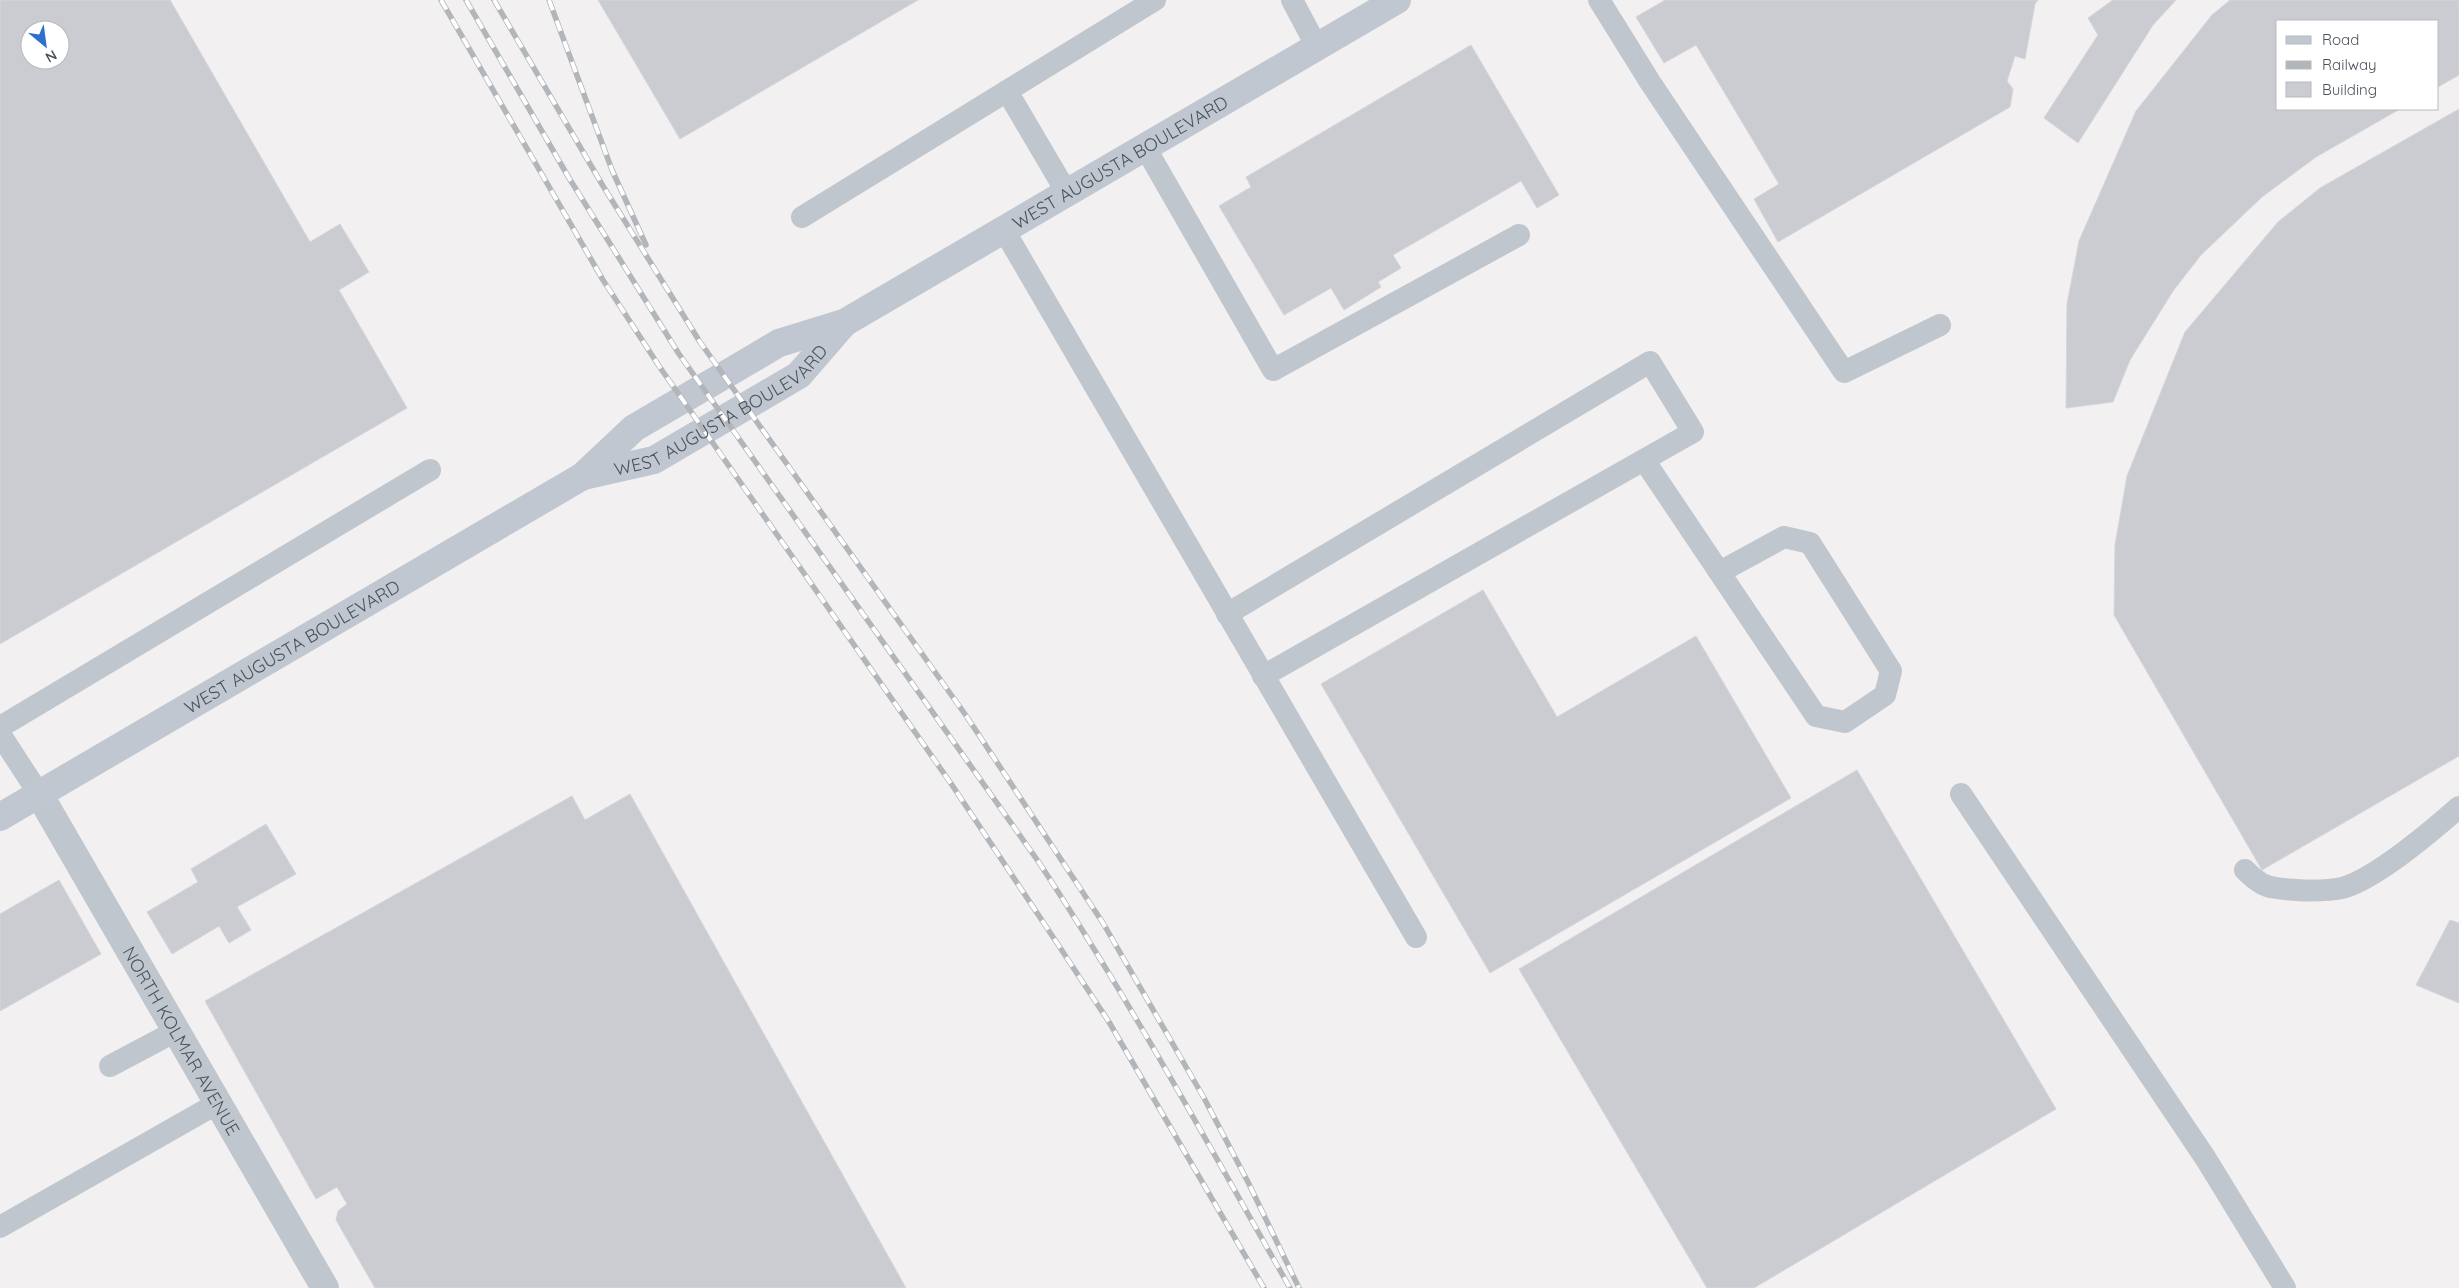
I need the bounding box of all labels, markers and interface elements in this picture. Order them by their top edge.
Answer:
north arrow [20,20,70,70]
legend [2276,20,2439,110]
text: Road [2322,30,2359,49]
text: N [42,46,60,67]
text: Railway [2322,55,2377,74]
text: Building [2322,80,2377,99]
street label: WEST AUGUSTA BOULEVARD [1008,90,1232,234]
street label: WEST AUGUSTA BOULEVARD [612,339,832,480]
street label: WEST AUGUSTA BOULEVARD [180,574,404,718]
street label: NORTH KOLMAR AVENUE [118,942,245,1139]

